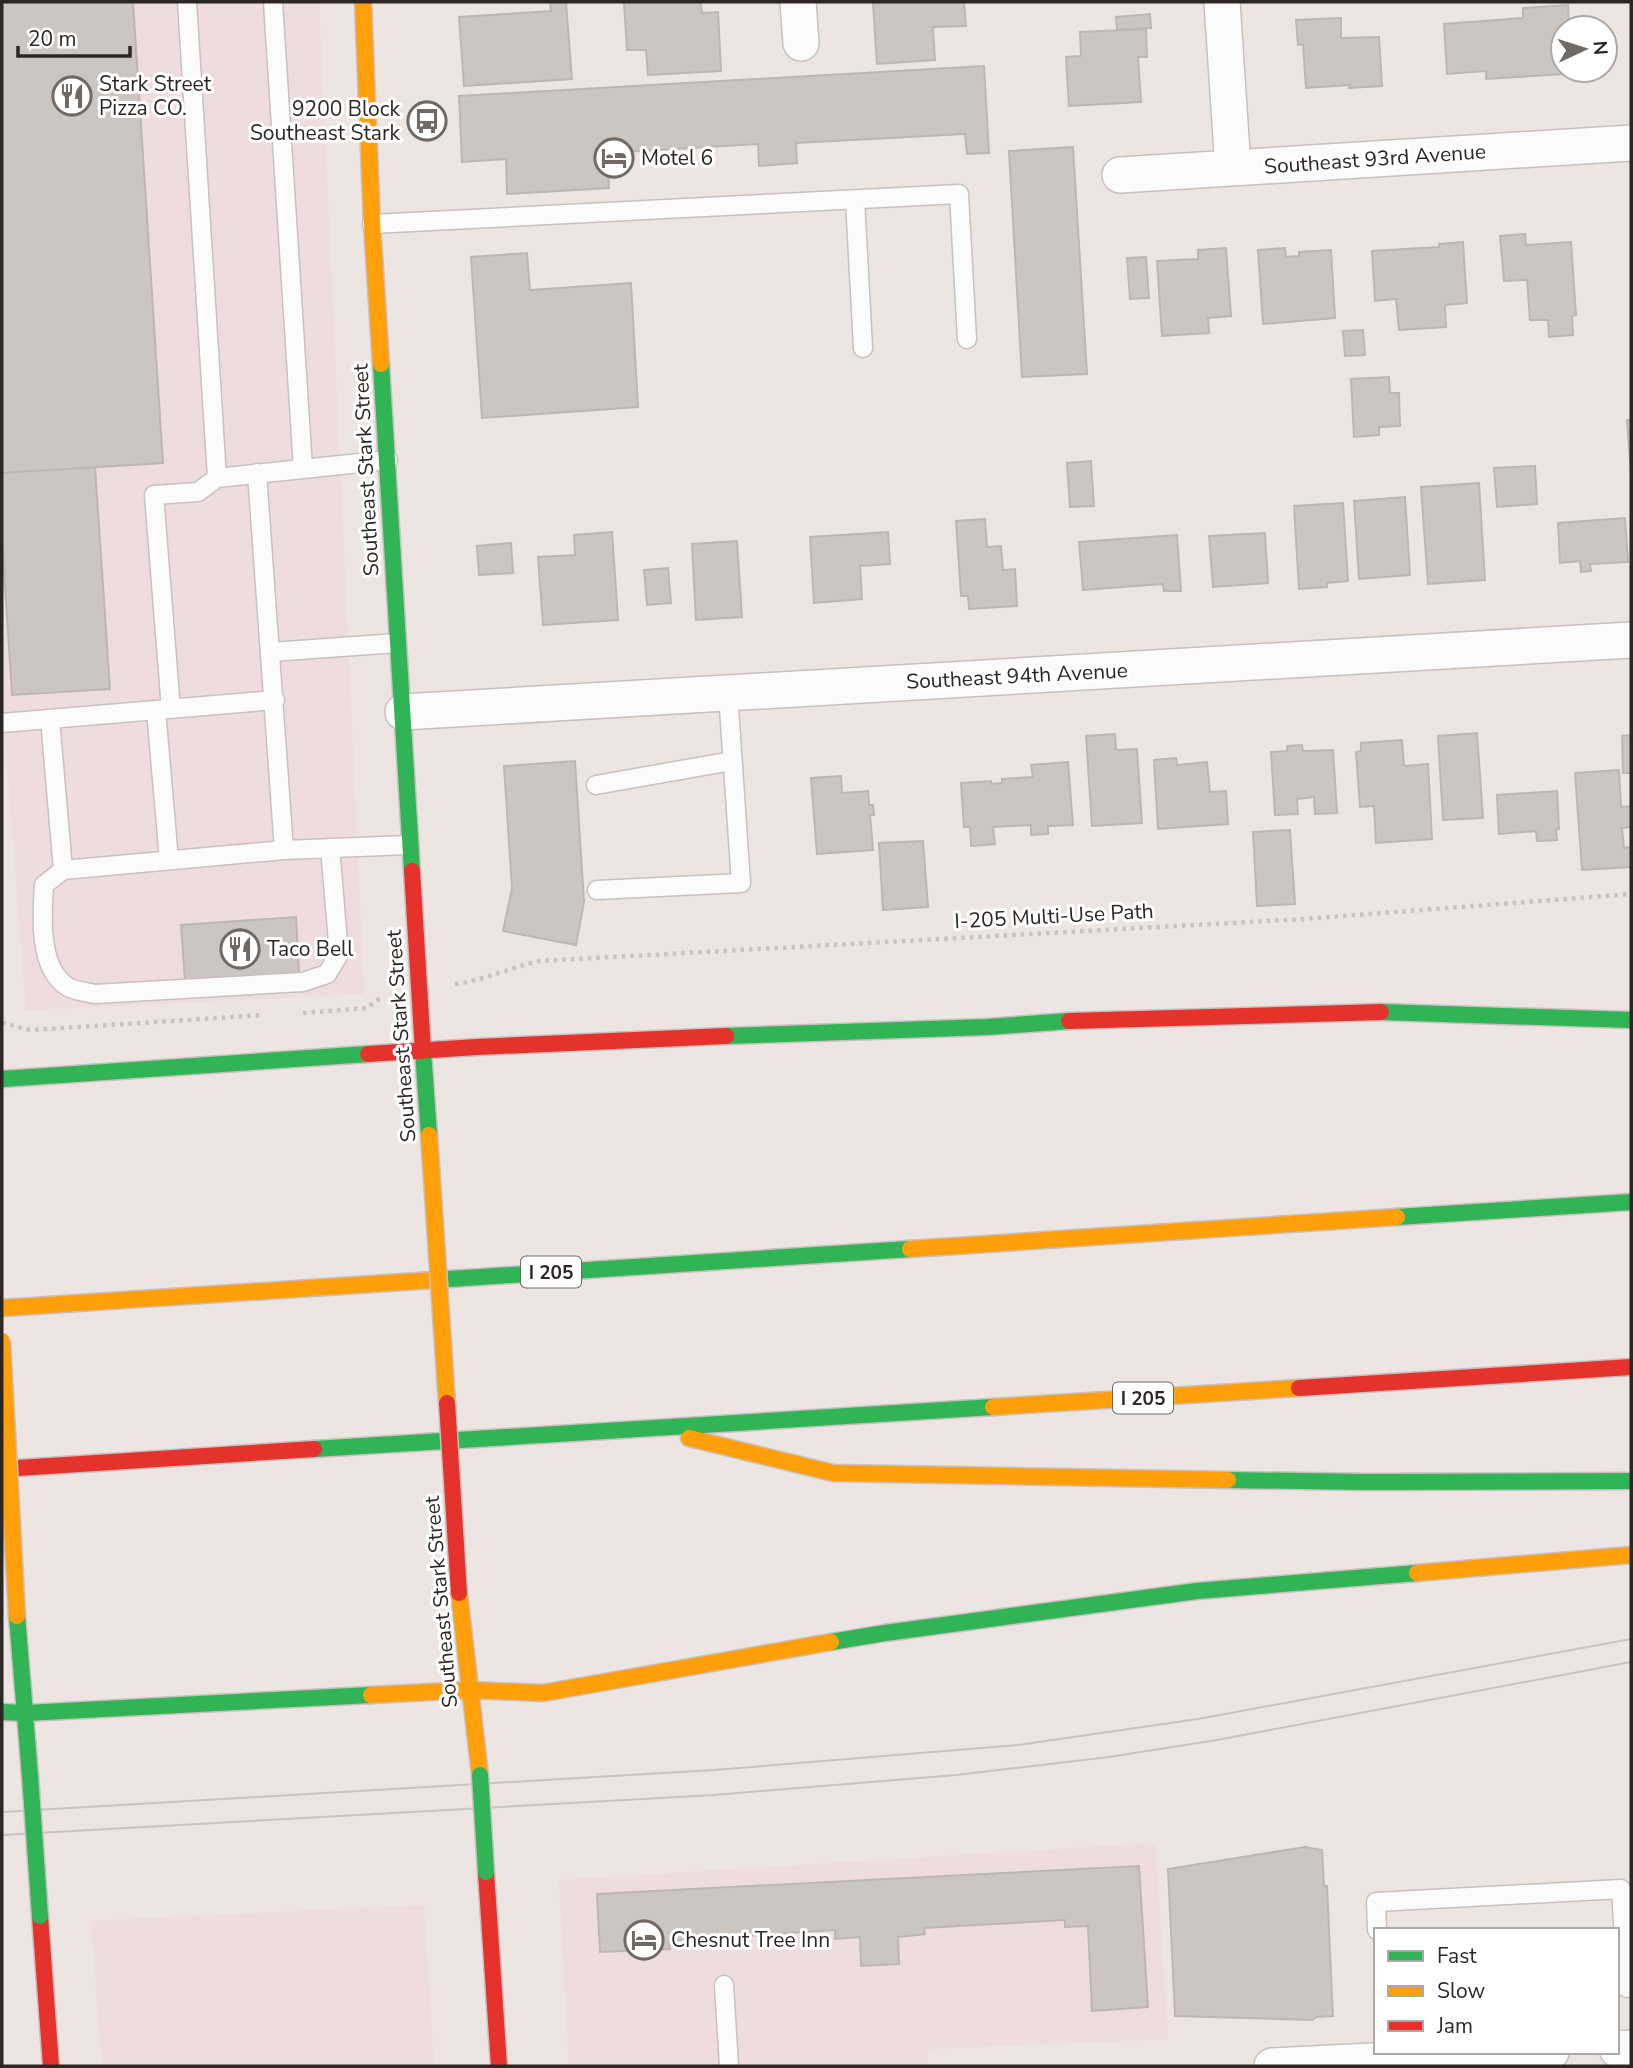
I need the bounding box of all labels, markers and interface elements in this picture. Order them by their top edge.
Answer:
scale bar [18,14,130,58]
north arrow [1549,14,1619,84]
text: 20 m [28,25,77,53]
text: N [1586,40,1613,56]
place label: Stark Street Pizza CO. [99,70,212,122]
restaurant icon: Stark Street Pizza CO. [51,75,93,117]
place label: 9200 Block Southeast Stark [250,95,400,147]
bus stop icon: 9200 Block Southeast Stark [406,100,448,142]
hotel icon: Motel 6 [593,137,635,179]
street label: Southeast 93rd Avenue [1263,137,1487,181]
place label: Motel 6 [641,144,713,172]
street label: Southeast Stark Street [346,362,386,577]
street label: Southeast 94th Avenue [905,656,1129,696]
street label: I-205 Multi-Use Path [954,897,1154,935]
restaurant icon: Taco Bell [219,928,261,970]
street label: Southeast Stark Street [380,928,422,1143]
place label: Taco Bell [267,935,354,963]
road number: I 205 [521,1256,581,1288]
road number: I 205 [1113,1382,1173,1414]
street label: Southeast Stark Street [418,1494,464,1709]
hotel icon: Chesnut Tree Inn [623,1919,665,1961]
place label: Chesnut Tree Inn [671,1926,830,1954]
legend [1374,1928,1619,2054]
text: Fast [1437,1942,1477,1970]
text: Slow [1437,1977,1486,2005]
text: Jam [1436,2012,1473,2040]

